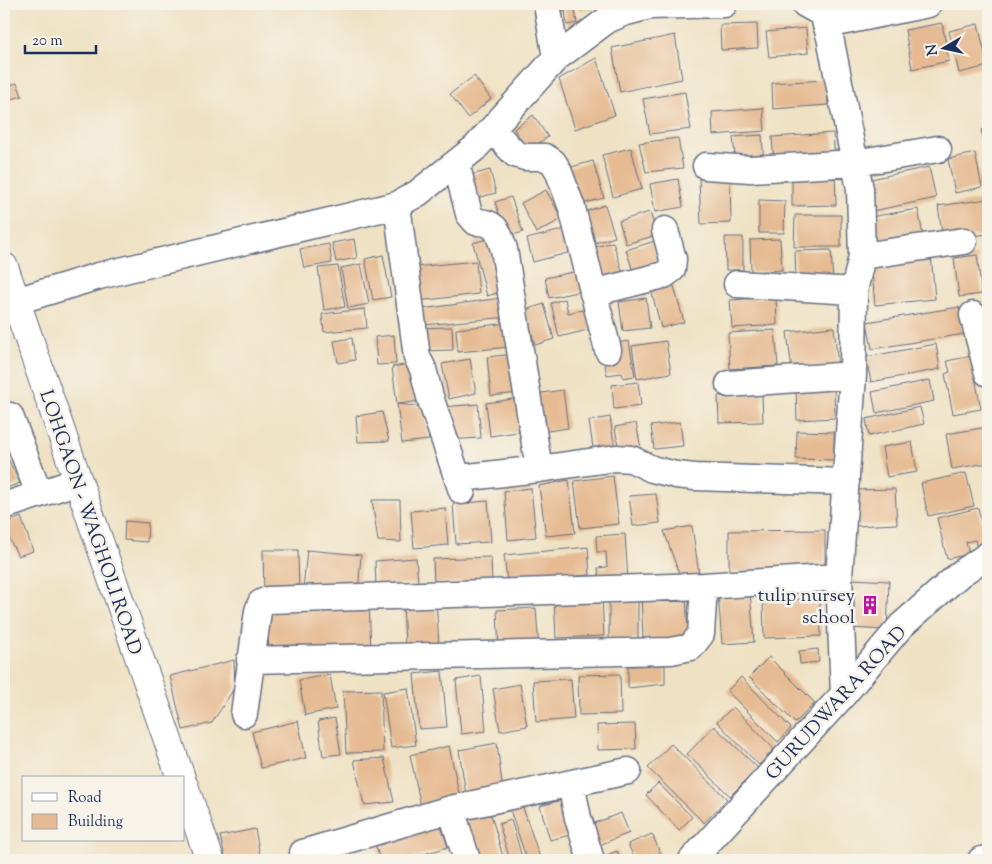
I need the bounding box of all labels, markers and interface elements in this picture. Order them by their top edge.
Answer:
scale bar [25,22,96,54]
north arrow [920,22,970,72]
text: 20 m [32,31,63,52]
text: N [922,43,944,57]
street label: LOHGAON - WAGHOLI ROAD [32,387,148,659]
place label: tulip nursey school [758,583,856,632]
building icon: tulip nursey school [859,594,881,616]
street label: GURUDWARA ROAD [760,621,914,787]
legend [22,776,185,842]
text: Road [68,788,102,809]
text: Building [68,812,123,833]

